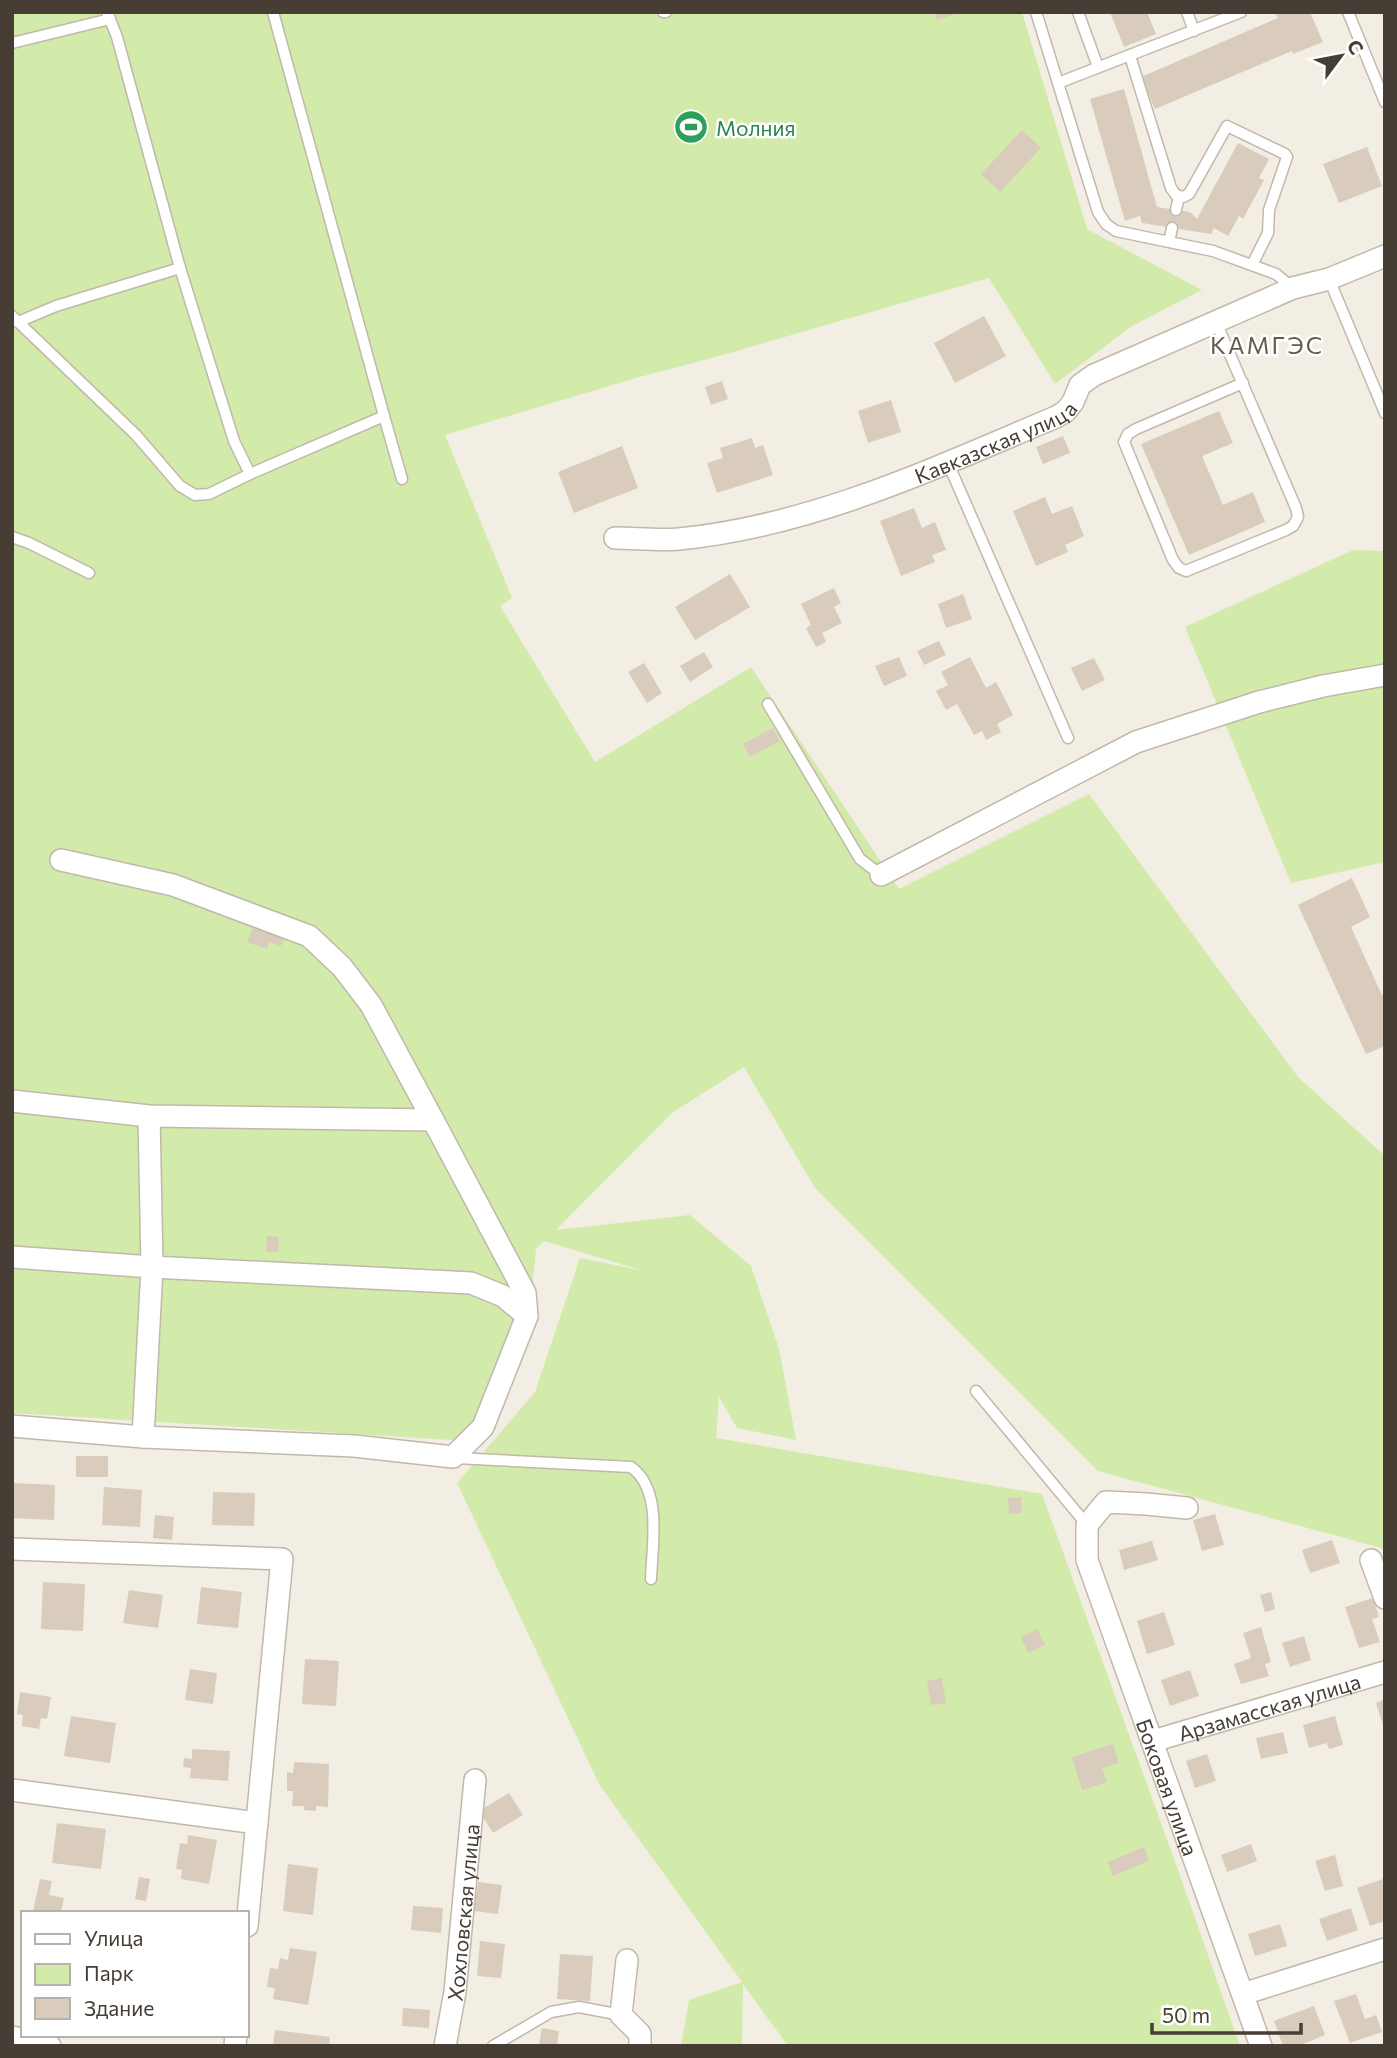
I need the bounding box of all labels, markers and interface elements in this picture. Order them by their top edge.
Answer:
north arrow [1306,21,1376,91]
text: С [1343,35,1369,58]
sports icon: Молния [672,108,710,146]
place label: Молния [716,115,796,140]
district label: КАМГЭС [1210,330,1324,359]
street label: Кавказская улица [911,396,1081,488]
street label: Арзамасская улица [1175,1668,1363,1745]
street label: Боковая улица [1132,1715,1204,1859]
street label: Хохловская улица [441,1823,483,2003]
legend [21,1911,248,2037]
text: Улица [84,1925,143,1950]
text: Парк [84,1960,134,1985]
scale bar [1152,1992,1301,2036]
text: Здание [84,1995,154,2020]
text: 50 m [1162,2002,1210,2027]

